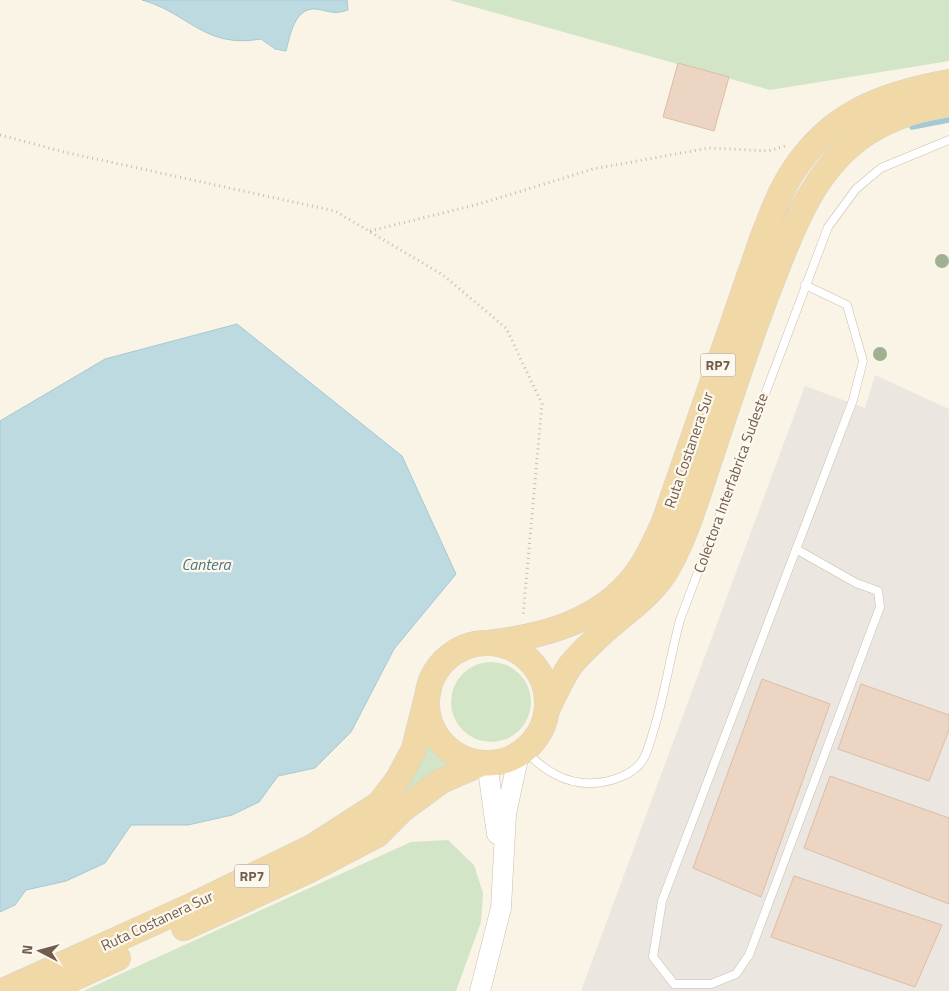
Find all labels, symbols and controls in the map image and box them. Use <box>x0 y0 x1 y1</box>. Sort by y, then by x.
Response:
road number: RP7 <box>700 354 736 376</box>
street label: Ruta Costanera Sur <box>658 388 719 511</box>
street label: Colectora Interfabrica Sudeste <box>687 390 774 576</box>
water label: Cantera <box>181 552 232 576</box>
road number: RP7 <box>234 864 270 888</box>
street label: Ruta Costanera Sur <box>97 884 217 957</box>
north arrow <box>15 926 65 976</box>
text: N <box>16 944 38 956</box>

